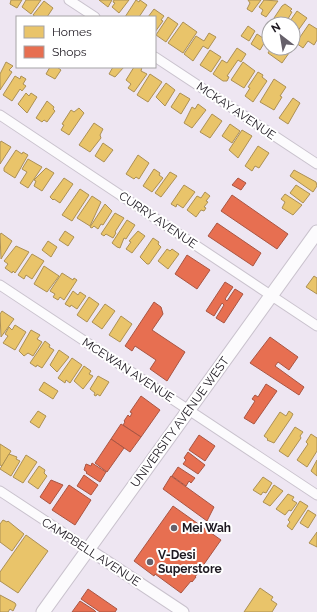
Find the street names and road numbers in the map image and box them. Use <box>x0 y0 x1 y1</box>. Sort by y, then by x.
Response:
street label: MCKAY AVENUE <box>194 79 278 143</box>
street label: CURRY AVENUE <box>116 189 200 251</box>
street label: MCEWAN AVENUE <box>80 335 176 405</box>
street label: UNIVERSITY AVENUE WEST <box>128 354 232 490</box>
street label: CAMPBELL AVENUE <box>39 515 143 589</box>

